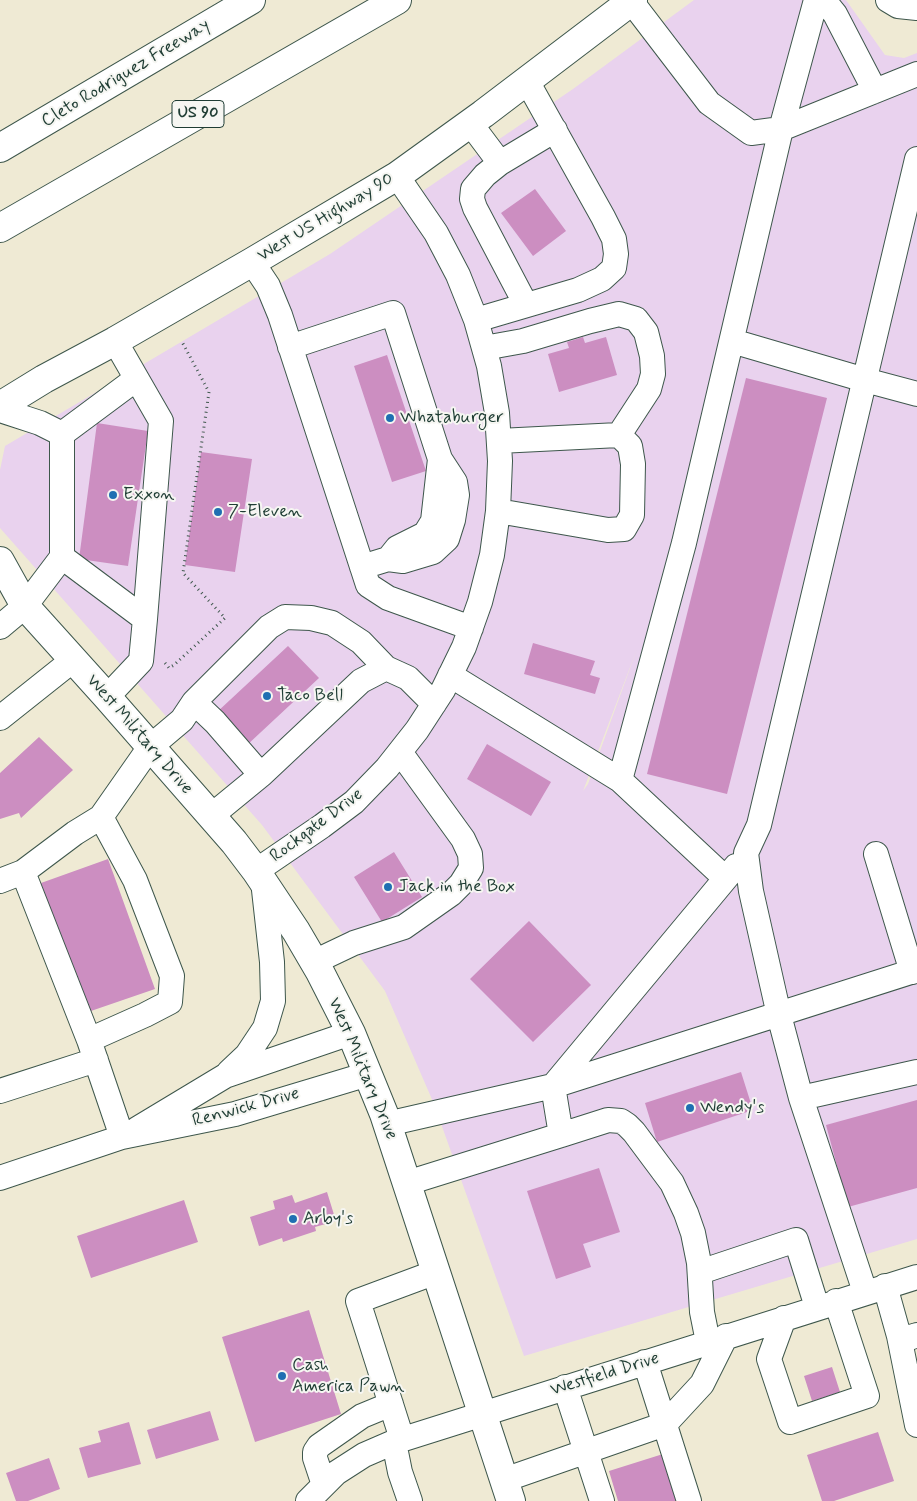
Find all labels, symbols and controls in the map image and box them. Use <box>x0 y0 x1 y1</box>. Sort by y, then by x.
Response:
street label: Cleto Rodriguez Freeway <box>38 15 214 133</box>
road number: US 90 <box>172 100 224 128</box>
street label: West US Highway 90 <box>254 169 398 267</box>
place label: Whataburger <box>400 407 504 429</box>
marker: Whataburger <box>384 412 396 424</box>
place label: Exxon <box>123 484 174 506</box>
marker: Exxon <box>107 489 119 501</box>
place label: 7-Eleven <box>228 501 302 523</box>
marker: 7-Eleven <box>212 506 224 518</box>
street label: West Military Drive <box>81 671 197 799</box>
place label: Taco Bell <box>277 685 343 707</box>
marker: Taco Bell <box>261 690 273 702</box>
street label: Rockgate Drive <box>266 784 368 868</box>
place label: Jack in the Box <box>398 876 515 898</box>
marker: Jack in the Box <box>382 881 394 893</box>
street label: West Military Drive <box>322 995 402 1143</box>
street label: Renwick Drive <box>190 1083 302 1133</box>
place label: Wendy's <box>700 1097 764 1119</box>
marker: Wendy's <box>684 1102 696 1114</box>
place label: Arby's <box>303 1208 353 1230</box>
marker: Arby's <box>287 1213 299 1225</box>
street label: Westfield Drive <box>548 1348 662 1402</box>
place label: Cash America Pawn <box>292 1355 404 1398</box>
marker: Cash America Pawn <box>276 1370 288 1382</box>

